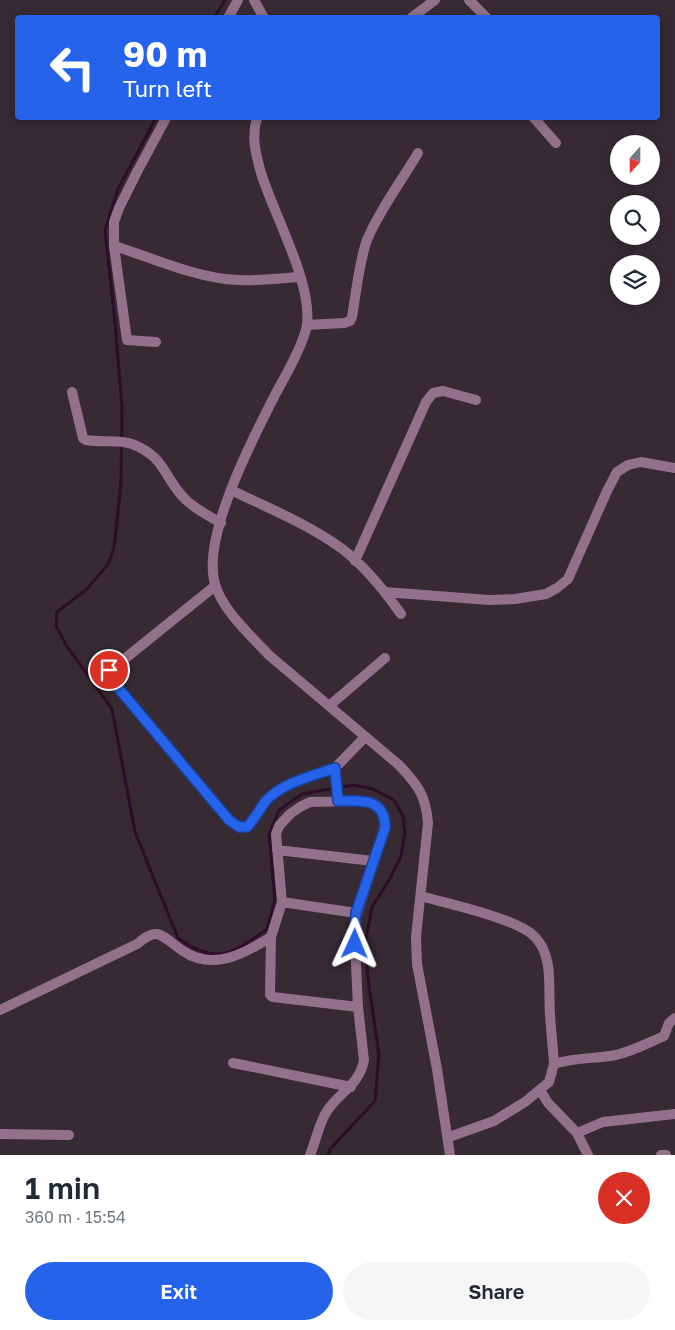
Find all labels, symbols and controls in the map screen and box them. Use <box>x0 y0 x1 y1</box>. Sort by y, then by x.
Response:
text: 90 m <box>123 33 207 75</box>
icon: left <box>40 35 105 100</box>
text: Turn left <box>123 75 212 102</box>
north arrow <box>610 135 660 185</box>
map controls <box>610 135 660 305</box>
button: search <box>610 195 660 245</box>
button: layers <box>610 255 660 305</box>
pin <box>88 649 130 691</box>
icon: arrive <box>95 656 123 684</box>
position arrow <box>328 917 380 969</box>
text: 1 min <box>25 1170 100 1206</box>
button: close <box>598 1172 650 1224</box>
text: 360 m · 15:54 <box>25 1207 126 1227</box>
button: Exit <box>25 1262 333 1320</box>
button: Share <box>343 1262 650 1320</box>

